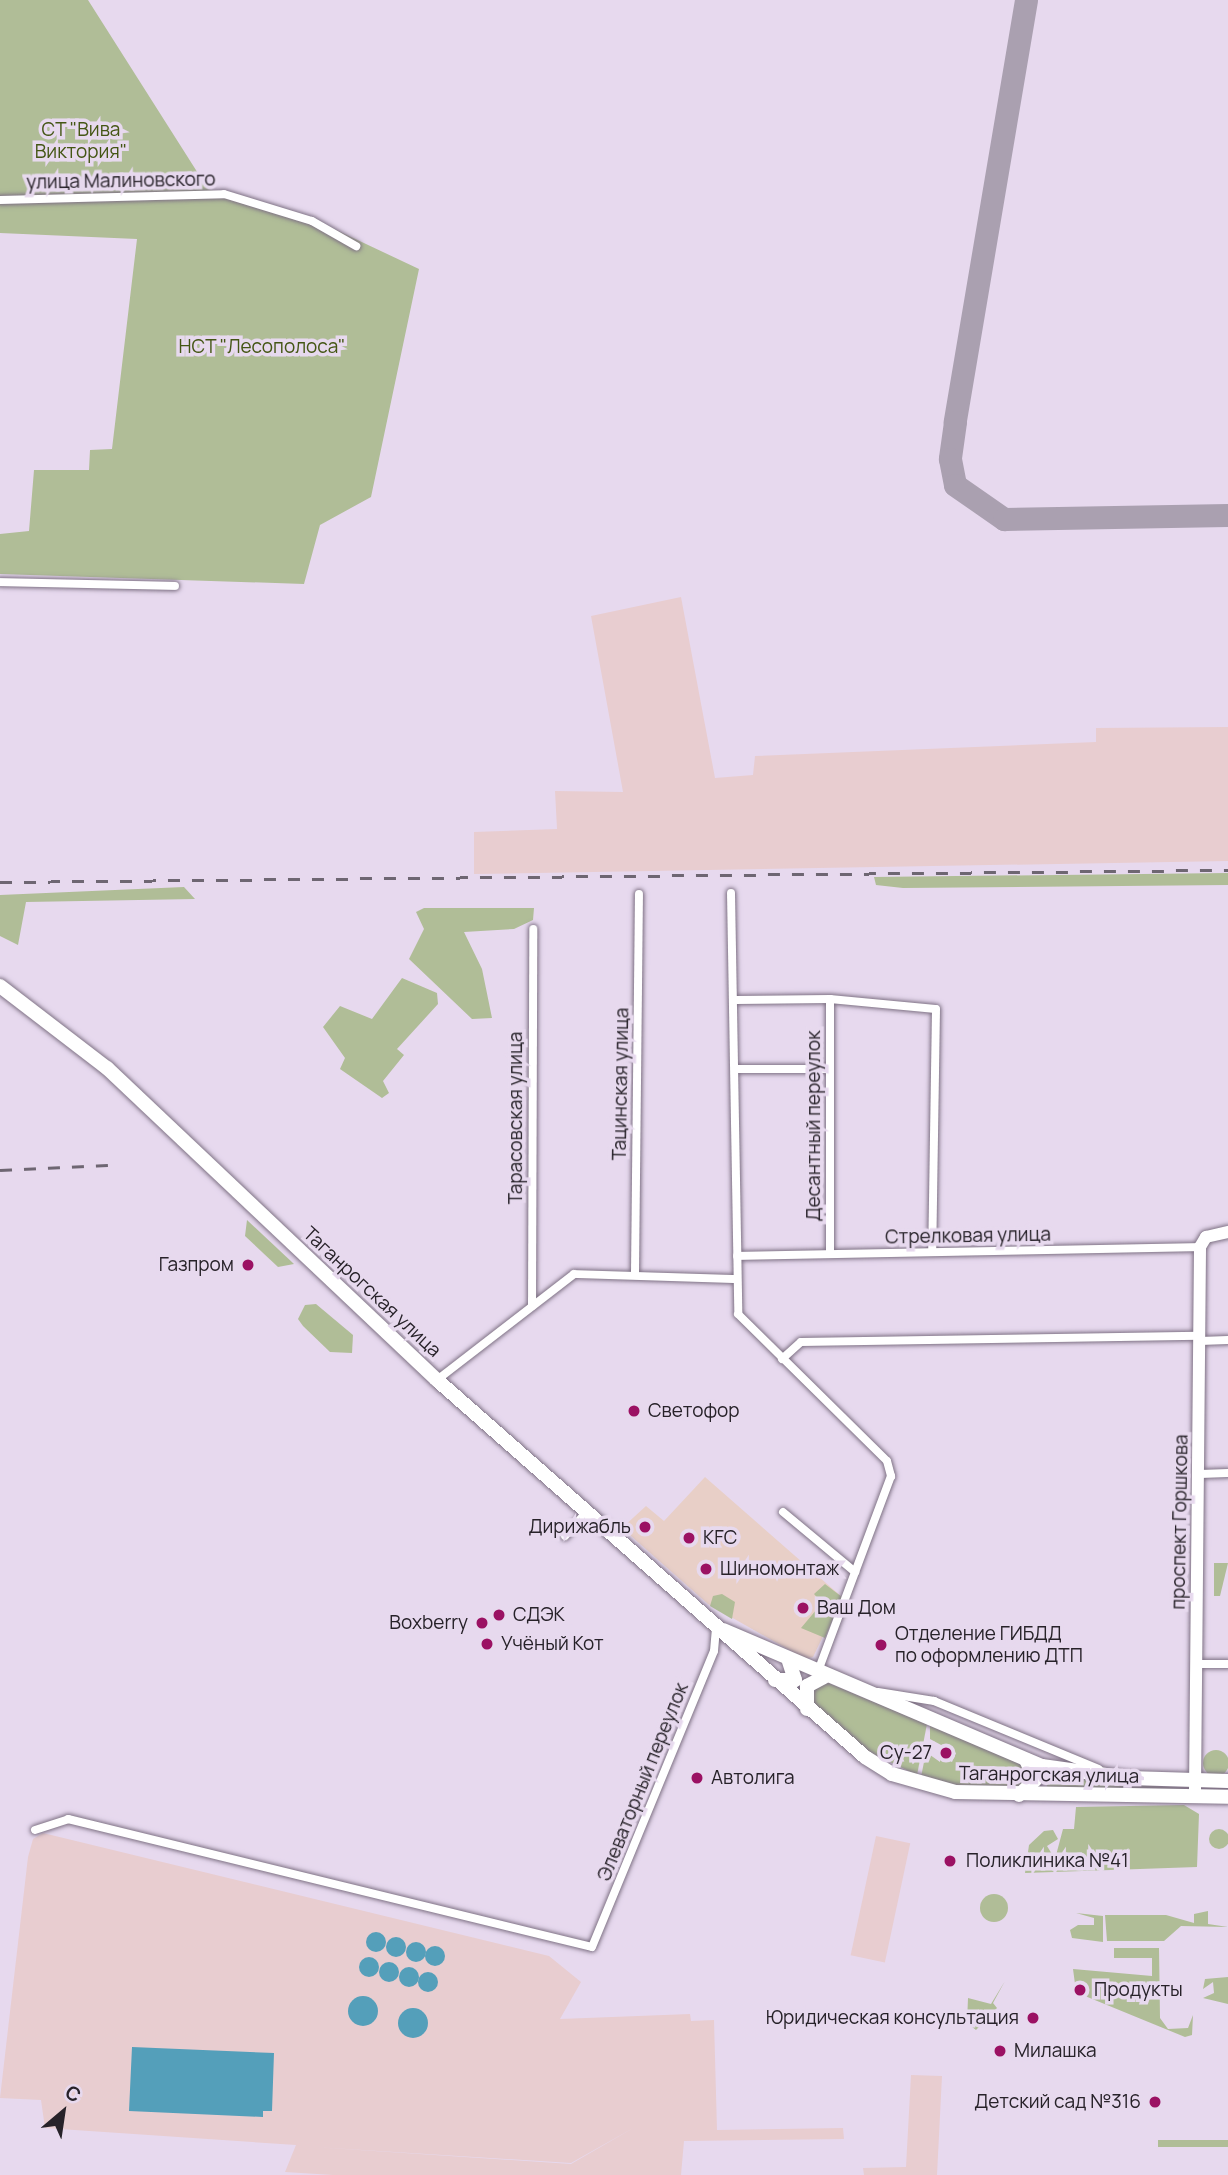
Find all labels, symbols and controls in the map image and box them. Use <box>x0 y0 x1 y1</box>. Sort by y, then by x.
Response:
park label: СТ "Вива Виктория" <box>35 119 127 163</box>
street label: улица Малиновского <box>26 168 216 194</box>
park label: НСТ "Лесополоса" <box>178 336 346 358</box>
street label: Тацинская улица <box>608 1007 634 1161</box>
street label: Десантный переулок <box>803 1031 825 1221</box>
street label: Тарасовская улица <box>505 1032 527 1204</box>
street label: Таганрогская улица <box>298 1222 446 1362</box>
street label: Стрелковая улица <box>885 1223 1051 1249</box>
place label: Газпром <box>159 1254 234 1276</box>
marker: Газпром <box>240 1257 256 1273</box>
place label: Светофор <box>648 1400 740 1422</box>
marker: Светофор <box>626 1403 642 1419</box>
street label: проспект Горшкова <box>1167 1434 1193 1610</box>
place label: Дирижабль <box>529 1516 631 1538</box>
marker: Дирижабль <box>637 1519 653 1535</box>
place label: KFC <box>703 1527 737 1549</box>
marker: KFC <box>681 1530 697 1546</box>
place label: Шиномонтаж <box>720 1558 839 1580</box>
marker: Шиномонтаж <box>698 1561 714 1577</box>
place label: Ваш Дом <box>817 1597 896 1619</box>
marker: Ваш Дом <box>795 1600 811 1616</box>
place label: СДЭК <box>513 1604 565 1626</box>
marker: СДЭК <box>491 1607 507 1623</box>
place label: Boxberry <box>389 1612 468 1634</box>
marker: Boxberry <box>474 1615 490 1631</box>
place label: Отделение ГИБДД по оформлению ДТП <box>895 1623 1083 1667</box>
place label: Учёный Кот <box>501 1633 604 1655</box>
marker: Учёный Кот <box>479 1636 495 1652</box>
marker: Отделение ГИБДД по оформлению ДТП <box>873 1637 889 1653</box>
street label: Элеваторный переулок <box>593 1679 693 1885</box>
place label: Су-27 <box>880 1742 932 1764</box>
marker: Су-27 <box>938 1745 954 1761</box>
street label: Таганрогская улица <box>959 1762 1139 1788</box>
place label: Автолига <box>711 1767 795 1789</box>
marker: Автолига <box>689 1770 705 1786</box>
place label: Поликлиника №41 <box>966 1850 1129 1872</box>
marker: Поликлиника №41 <box>940 1851 960 1871</box>
place label: Продукты <box>1094 1979 1183 2001</box>
marker: Продукты <box>1072 1982 1088 1998</box>
place label: Юридическая консультация <box>766 2007 1019 2029</box>
marker: Юридическая консультация <box>1025 2010 1041 2026</box>
place label: Милашка <box>1014 2040 1097 2062</box>
marker: Милашка <box>992 2043 1008 2059</box>
north arrow <box>28 2077 98 2147</box>
text: С <box>61 2079 86 2108</box>
place label: Детский сад №316 <box>974 2091 1141 2113</box>
marker: Детский сад №316 <box>1147 2094 1163 2110</box>

